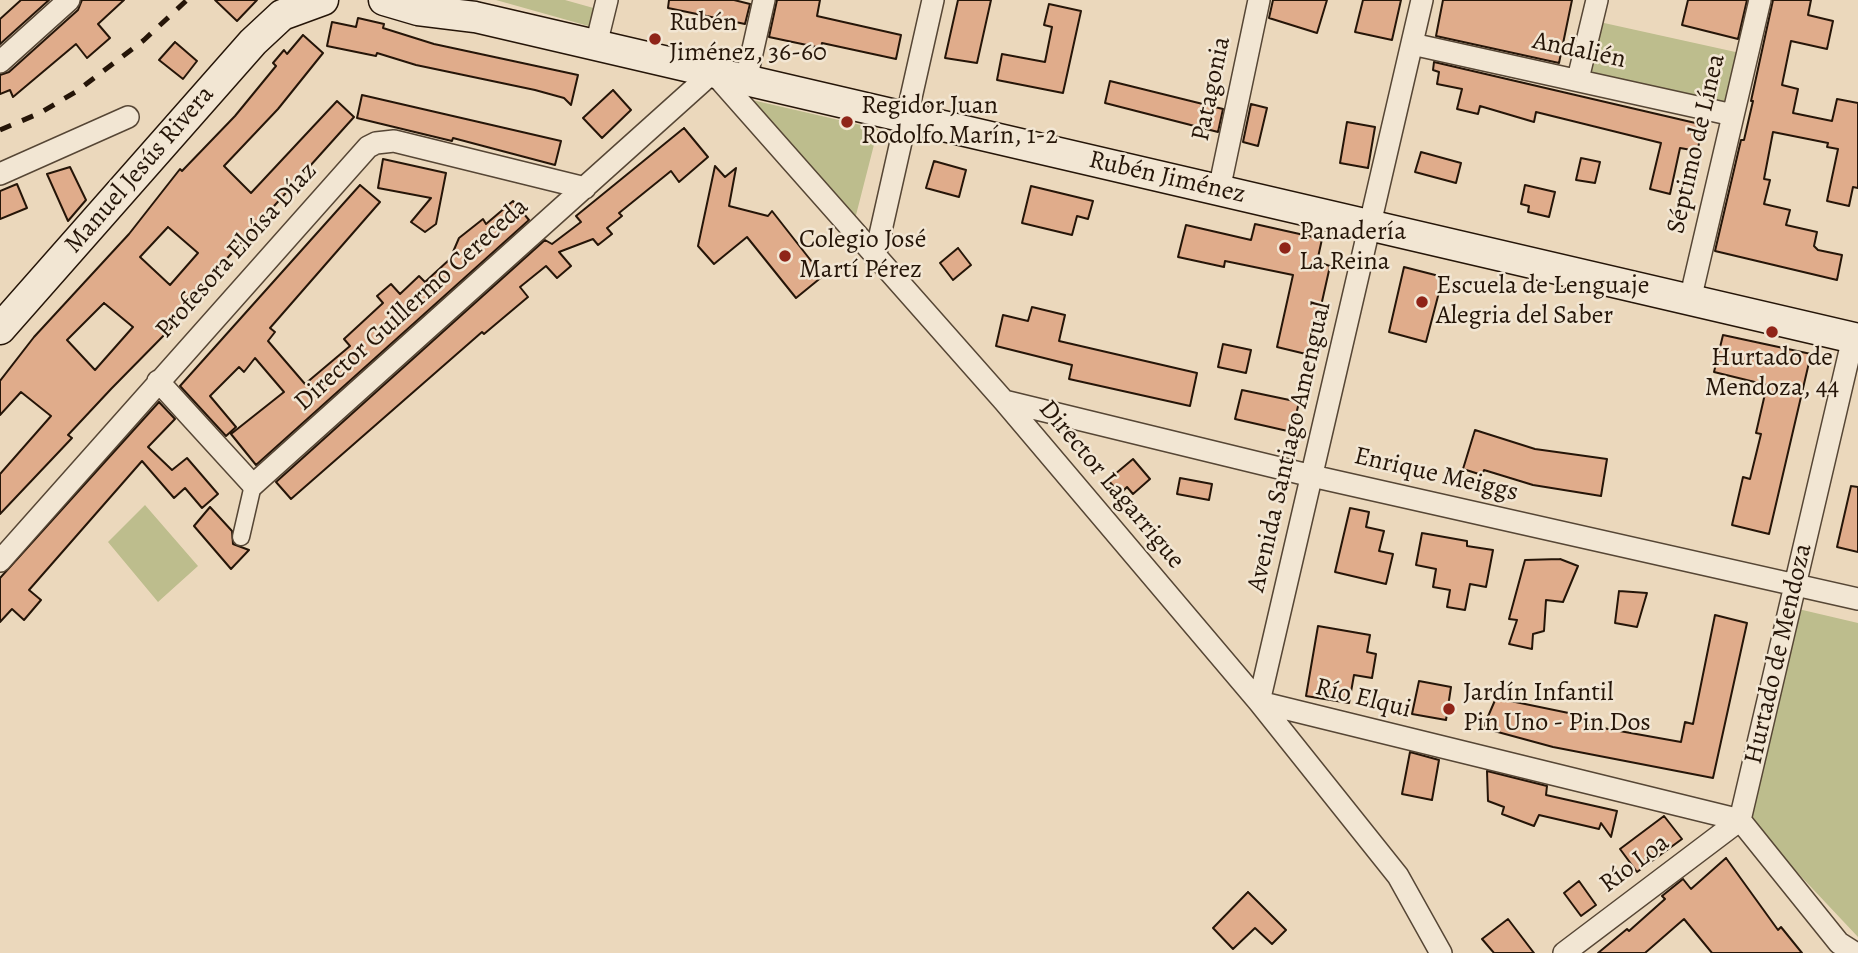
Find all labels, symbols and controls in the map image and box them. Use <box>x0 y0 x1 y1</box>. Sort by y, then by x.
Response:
place label: Rubén Jiménez, 36-60 <box>669 8 827 70</box>
street label: Andalién <box>1530 26 1628 76</box>
marker: Rubén Jiménez, 36-60 <box>647 31 663 47</box>
street label: Patagonia <box>1186 34 1238 144</box>
street label: Séptimo de Línea <box>1661 51 1733 237</box>
street label: Manuel Jesús Rivera <box>59 80 221 260</box>
place label: Regidor Juan Rodolfo Marín, 1-2 <box>861 91 1058 152</box>
marker: Regidor Juan Rodolfo Marín, 1-2 <box>839 114 855 130</box>
street label: Rubén Jiménez <box>1086 145 1248 211</box>
street label: Profesora Eloísa Díaz <box>150 157 324 345</box>
street label: Director Guillermo Cereceda <box>289 192 535 418</box>
place label: Panadería La Reina <box>1299 217 1406 278</box>
place label: Colegio José Martí Pérez <box>799 225 926 286</box>
marker: Panadería La Reina <box>1277 240 1293 256</box>
marker: Colegio José Martí Pérez <box>777 248 793 264</box>
place label: Escuela de Lenguaje Alegria del Saber <box>1436 271 1649 332</box>
marker: Escuela de Lenguaje Alegria del Saber <box>1414 294 1430 310</box>
street label: Avenida Santiago Amengual <box>1241 299 1339 595</box>
marker: Hurtado de Mendoza, 44 <box>1764 324 1780 340</box>
place label: Hurtado de Mendoza, 44 <box>1705 343 1839 404</box>
street label: Director Lagarrigue <box>1031 394 1191 576</box>
street label: Enrique Meiggs <box>1351 441 1521 509</box>
street label: Hurtado de Mendoza <box>1738 541 1820 767</box>
street label: Río Elqui <box>1312 672 1414 726</box>
place label: Jardín Infantil Pin Uno - Pin Dos <box>1463 678 1651 740</box>
marker: Jardín Infantil Pin Uno - Pin Dos <box>1441 701 1457 717</box>
street label: Río Loa <box>1594 828 1676 900</box>

